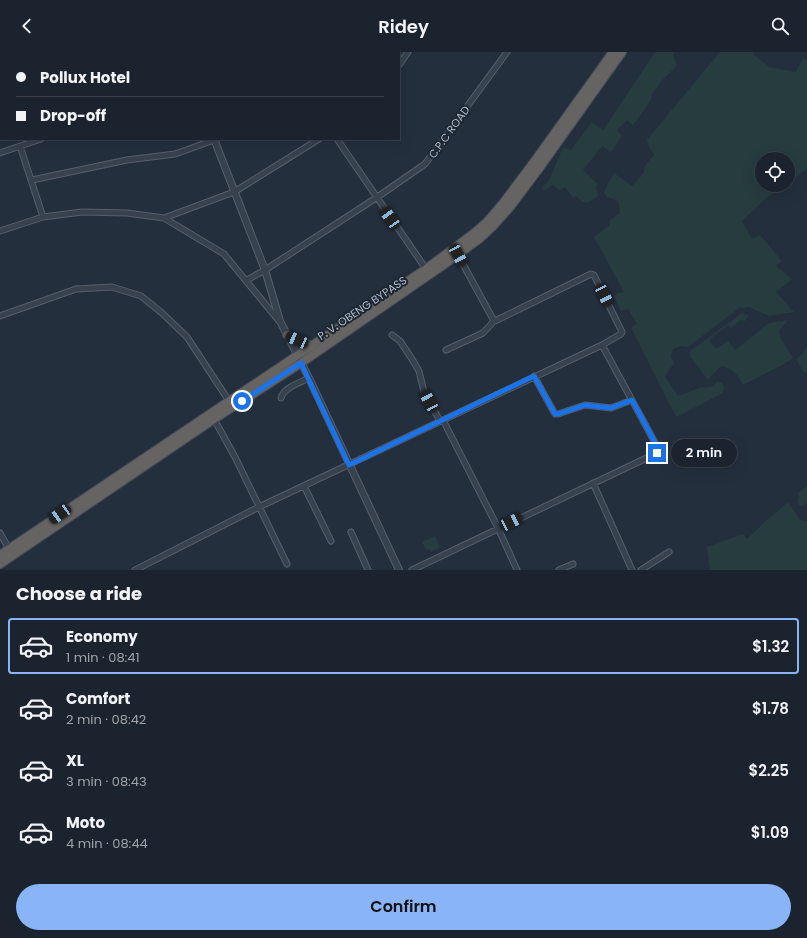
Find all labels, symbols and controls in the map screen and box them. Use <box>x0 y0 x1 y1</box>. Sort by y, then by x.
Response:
text: Ridey <box>378 14 429 39</box>
icon: back <box>16 15 38 37</box>
icon: search <box>769 15 791 37</box>
text: Pollux Hotel <box>40 67 130 88</box>
street label: C.P.C ROAD <box>424 102 474 162</box>
text: Drop-off <box>40 105 106 126</box>
map controls <box>755 152 795 192</box>
button: locate <box>755 152 795 192</box>
car <box>378 205 402 231</box>
car <box>447 242 469 268</box>
street label: P. V. OBENG BYPASS <box>314 272 410 344</box>
car <box>593 282 615 308</box>
car <box>284 330 310 350</box>
car <box>418 388 440 414</box>
route start <box>233 392 251 410</box>
callout: 2 min <box>671 439 737 467</box>
text: 2 min <box>686 443 722 462</box>
route end <box>648 444 666 462</box>
car <box>47 502 73 526</box>
car <box>498 511 524 533</box>
text: Choose a ride <box>16 581 142 606</box>
text: Economy <box>66 626 138 647</box>
icon: car <box>18 628 54 664</box>
text: $1.32 <box>752 636 789 657</box>
text: 1 min · 08:41 <box>66 648 140 667</box>
text: Comfort <box>66 688 130 709</box>
icon: car <box>18 690 54 726</box>
text: $1.78 <box>752 698 789 719</box>
text: 2 min · 08:42 <box>66 710 146 729</box>
text: XL <box>66 750 84 771</box>
icon: car <box>18 752 54 788</box>
text: $2.25 <box>748 760 789 781</box>
text: 3 min · 08:43 <box>66 772 147 791</box>
text: Moto <box>66 812 105 833</box>
icon: car <box>18 814 54 850</box>
text: $1.09 <box>751 822 789 843</box>
text: 4 min · 08:44 <box>66 834 148 853</box>
button: Confirm <box>16 884 791 930</box>

